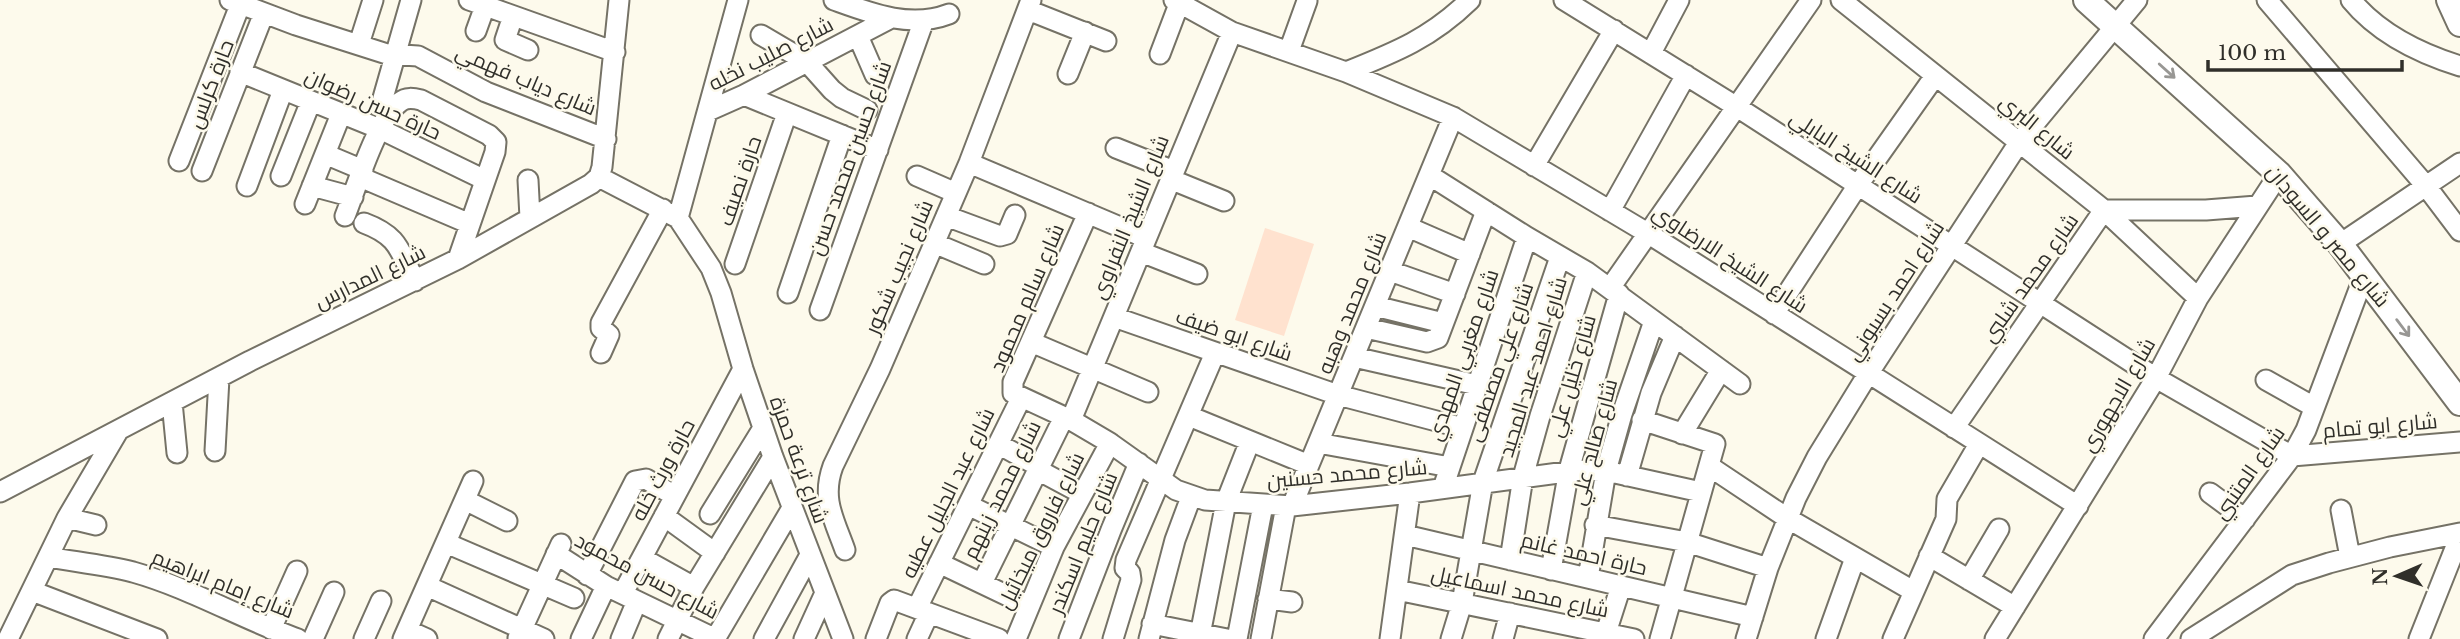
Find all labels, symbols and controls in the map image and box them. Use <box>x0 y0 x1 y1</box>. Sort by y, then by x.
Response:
street label: شارع صليب نخله <box>704 11 838 97</box>
scale bar <box>2208 28 2402 72</box>
street label: حارة كرلس <box>182 36 240 132</box>
street label: شارع دياب فهمي <box>450 39 600 124</box>
text: 100 m <box>2218 40 2286 66</box>
street label: شارع حسين محمد حسن <box>803 57 898 259</box>
street label: حارة حسن رضوان <box>301 62 445 146</box>
one-way arrow <box>2158 63 2175 80</box>
street label: شارع البري <box>1992 89 2080 168</box>
street label: شارع الشيخ البابلي <box>1783 104 1927 212</box>
street label: شارع الشيخ النفراوي <box>1085 131 1178 304</box>
street label: حارة نصيف <box>712 133 768 229</box>
street label: شارع مصر و السودان <box>2260 159 2395 313</box>
street label: شارع نجيب شكور <box>859 196 940 339</box>
street label: شارع الشيخ الارضاوي <box>1646 199 1813 321</box>
street label: شارع محمد شلبي <box>1976 209 2087 349</box>
street label: شارع احمد بسيوني <box>1840 216 1952 367</box>
street label: شارع سالم محمود <box>984 220 1071 376</box>
street label: شارع محمد وهبه <box>1312 228 1393 378</box>
street label: شارع المدارس <box>310 239 430 316</box>
street label: شارع مغربي المهدي <box>1421 266 1507 445</box>
street label: شارع احمد عبد المجيد <box>1493 274 1574 461</box>
street label: شارع علي مصطفى <box>1461 279 1542 446</box>
street label: شارع ابو ضيف <box>1172 303 1296 368</box>
street label: شارع خليل علي <box>1542 312 1605 441</box>
one-way arrow <box>2396 318 2411 337</box>
street label: شارع الاجهوري <box>2075 333 2164 458</box>
street label: شارع صالح علي <box>1565 376 1626 509</box>
street label: شارع ترعة حمزة <box>763 393 834 528</box>
street label: شارع عبد الجليل عطيه <box>895 404 1001 583</box>
street label: شارع ابو تمام <box>2321 408 2439 445</box>
street label: حارة ورث خله <box>625 415 701 525</box>
street label: شارع محمد زينهم <box>957 416 1048 564</box>
street label: شارع المتنبي <box>2207 421 2293 526</box>
street label: شارع فاروق ميخائيل <box>992 448 1091 614</box>
street label: شارع محمد حسنين <box>1266 454 1428 495</box>
street label: شارع حليم اسكندر <box>1042 468 1124 619</box>
street label: شارع حسن محمود <box>570 527 723 626</box>
street label: حارة احمد غانم <box>1518 527 1650 582</box>
north arrow <box>2362 541 2432 611</box>
street label: شارع إمام ابراهيم <box>148 544 298 625</box>
street label: شارع محمد اسماعيل <box>1429 560 1611 625</box>
text: N <box>2369 567 2392 586</box>

